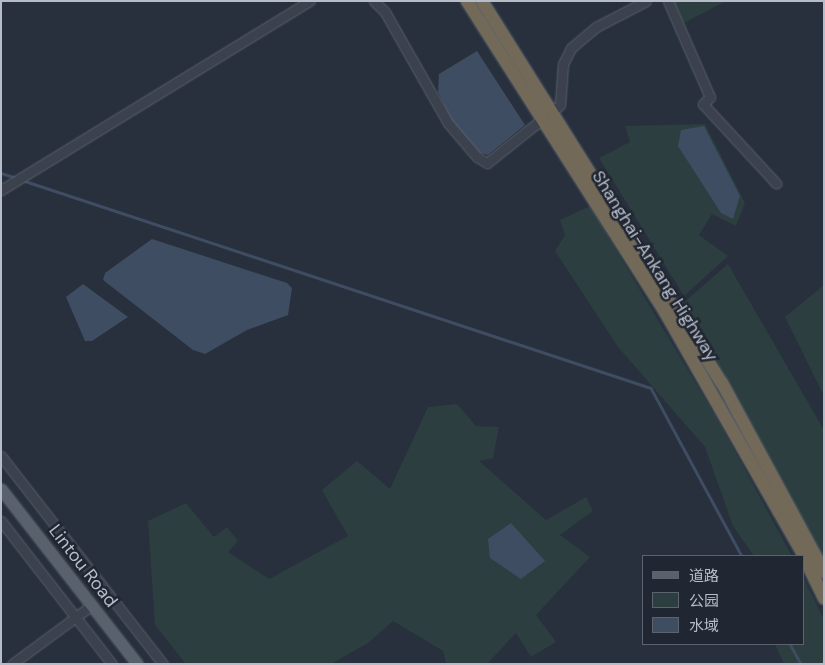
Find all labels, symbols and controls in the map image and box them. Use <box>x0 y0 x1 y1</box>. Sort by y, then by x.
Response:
street label: Shanghai-Ankang Highway <box>587 167 723 365</box>
street label: Lintou Road <box>44 520 122 612</box>
legend <box>642 555 805 645</box>
text: 道路 <box>689 566 719 586</box>
text: 公园 <box>689 591 719 611</box>
text: 水域 <box>689 616 719 636</box>

